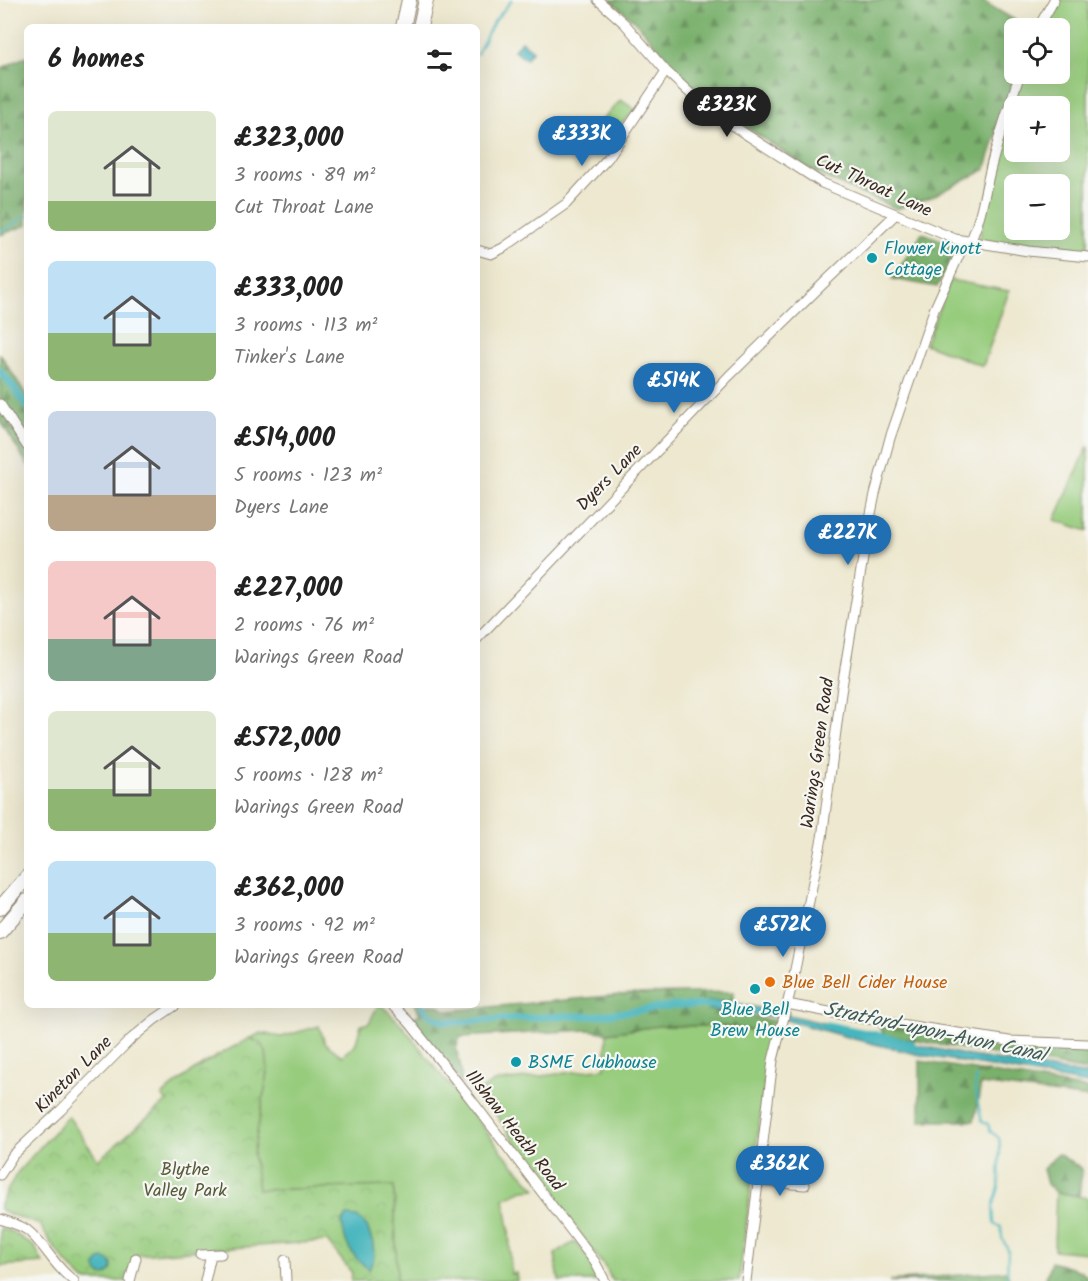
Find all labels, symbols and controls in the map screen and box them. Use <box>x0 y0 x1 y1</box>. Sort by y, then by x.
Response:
map controls <box>1004 18 1070 240</box>
button: locate <box>1004 18 1070 84</box>
text: 6 homes <box>48 39 145 81</box>
icon: filters <box>423 44 456 77</box>
pin: £323K <box>685 87 769 138</box>
text: £323K <box>697 90 757 122</box>
button: + <box>1004 96 1070 162</box>
pin: £333K <box>540 116 624 167</box>
text: £323,000 <box>234 118 343 160</box>
text: £333K <box>552 119 612 151</box>
icon: home <box>96 135 168 207</box>
street label: Cut Throat Lane <box>810 147 936 226</box>
text: 3 rooms · 89 m² <box>234 160 375 192</box>
button: − <box>1004 174 1070 240</box>
text: Cut Throat Lane <box>234 192 374 224</box>
place label: Flower Knott Cottage <box>884 235 983 285</box>
marker: Flower Knott Cottage <box>865 251 879 265</box>
text: £333,000 <box>234 268 343 310</box>
icon: home <box>96 285 168 357</box>
text: 3 rooms · 113 m² <box>234 310 377 342</box>
text: Tinker's Lane <box>234 342 345 374</box>
pin: £514K <box>632 363 716 414</box>
text: £514K <box>647 366 701 398</box>
text: £514,000 <box>234 418 335 460</box>
icon: home <box>96 435 168 507</box>
street label: Dyers Lane <box>570 437 650 519</box>
text: 5 rooms · 123 m² <box>234 460 382 492</box>
text: Dyers Lane <box>234 492 328 524</box>
pin: £227K <box>806 515 890 566</box>
text: £227K <box>818 518 878 550</box>
text: £227,000 <box>234 568 342 610</box>
icon: home <box>96 585 168 657</box>
text: 2 rooms · 76 m² <box>234 610 374 642</box>
text: Warings Green Road <box>234 642 403 674</box>
street label: Warings Green Road <box>794 675 844 830</box>
text: £572,000 <box>234 718 340 760</box>
icon: home <box>96 735 168 807</box>
text: 5 rooms · 128 m² <box>234 760 383 792</box>
text: Warings Green Road <box>234 792 403 824</box>
text: £362,000 <box>234 868 343 910</box>
icon: home <box>96 885 168 957</box>
pin: £572K <box>741 907 825 958</box>
text: 3 rooms · 92 m² <box>234 910 375 942</box>
text: £572K <box>754 910 812 942</box>
text: Warings Green Road <box>234 942 403 974</box>
place label: Blue Bell Cider House <box>782 969 947 998</box>
marker: Blue Bell Cider House <box>763 975 777 989</box>
marker: Blue Bell Brew House <box>748 982 762 996</box>
water label: Stratford-upon-Avon Canal <box>820 994 1053 1073</box>
place label: Blue Bell Brew House <box>710 996 800 1046</box>
street label: Kineton Lane <box>28 1029 120 1121</box>
place label: BSME Clubhouse <box>528 1049 657 1078</box>
marker: BSME Clubhouse <box>509 1055 523 1069</box>
street label: Illshaw Heath Road <box>457 1064 571 1199</box>
pin: £362K <box>738 1146 822 1197</box>
text: £362K <box>750 1149 810 1181</box>
park label: Blythe Valley Park <box>143 1156 227 1206</box>

